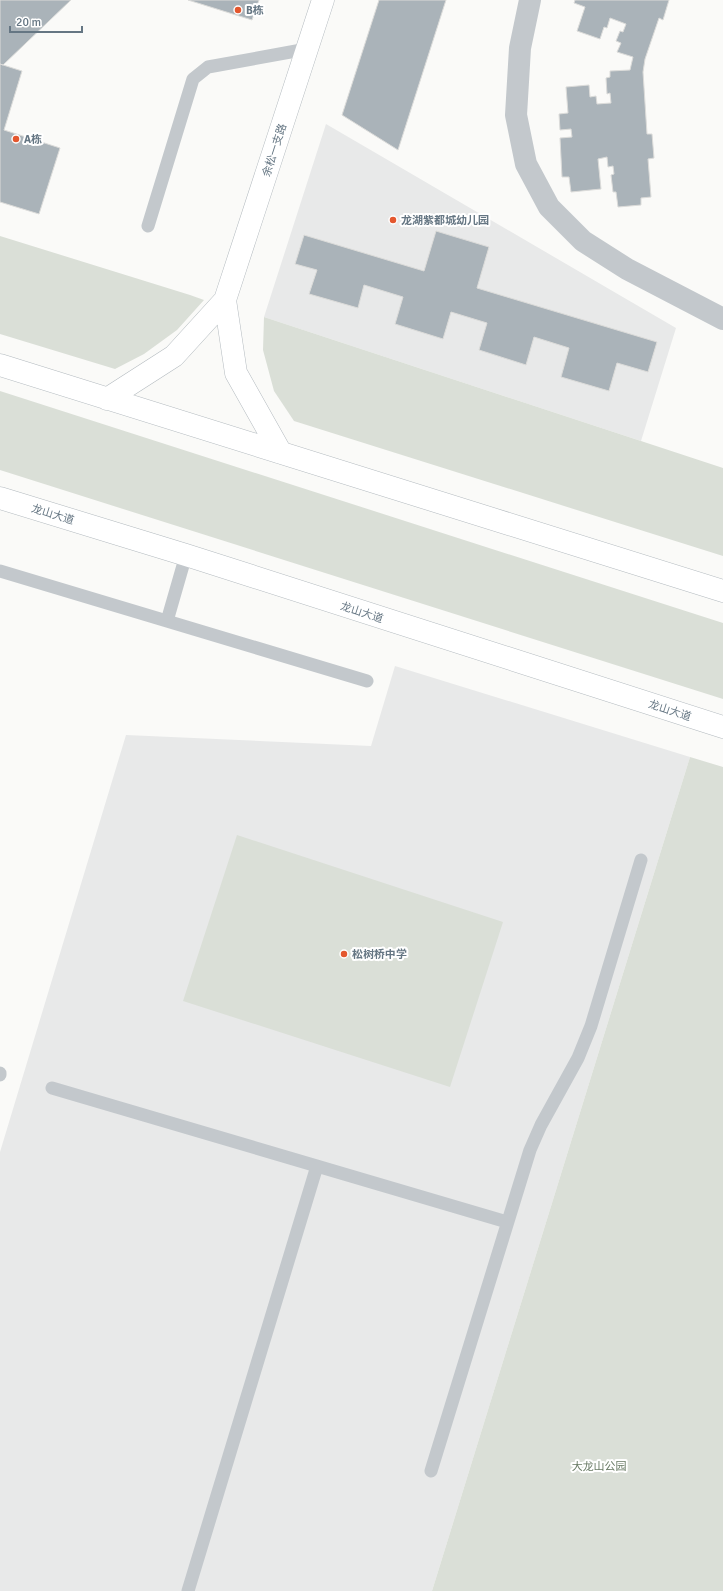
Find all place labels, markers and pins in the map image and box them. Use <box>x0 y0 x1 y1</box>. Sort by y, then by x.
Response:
place label: B栋 <box>246 4 264 17</box>
marker: B栋 <box>233 5 243 15</box>
place label: A栋 <box>24 133 42 146</box>
marker: A栋 <box>11 134 21 144</box>
place label: 龙湖紫都城幼儿园 <box>401 214 489 227</box>
marker: 龙湖紫都城幼儿园 <box>388 215 398 225</box>
place label: 松树桥中学 <box>352 948 407 961</box>
marker: 松树桥中学 <box>339 949 349 959</box>

